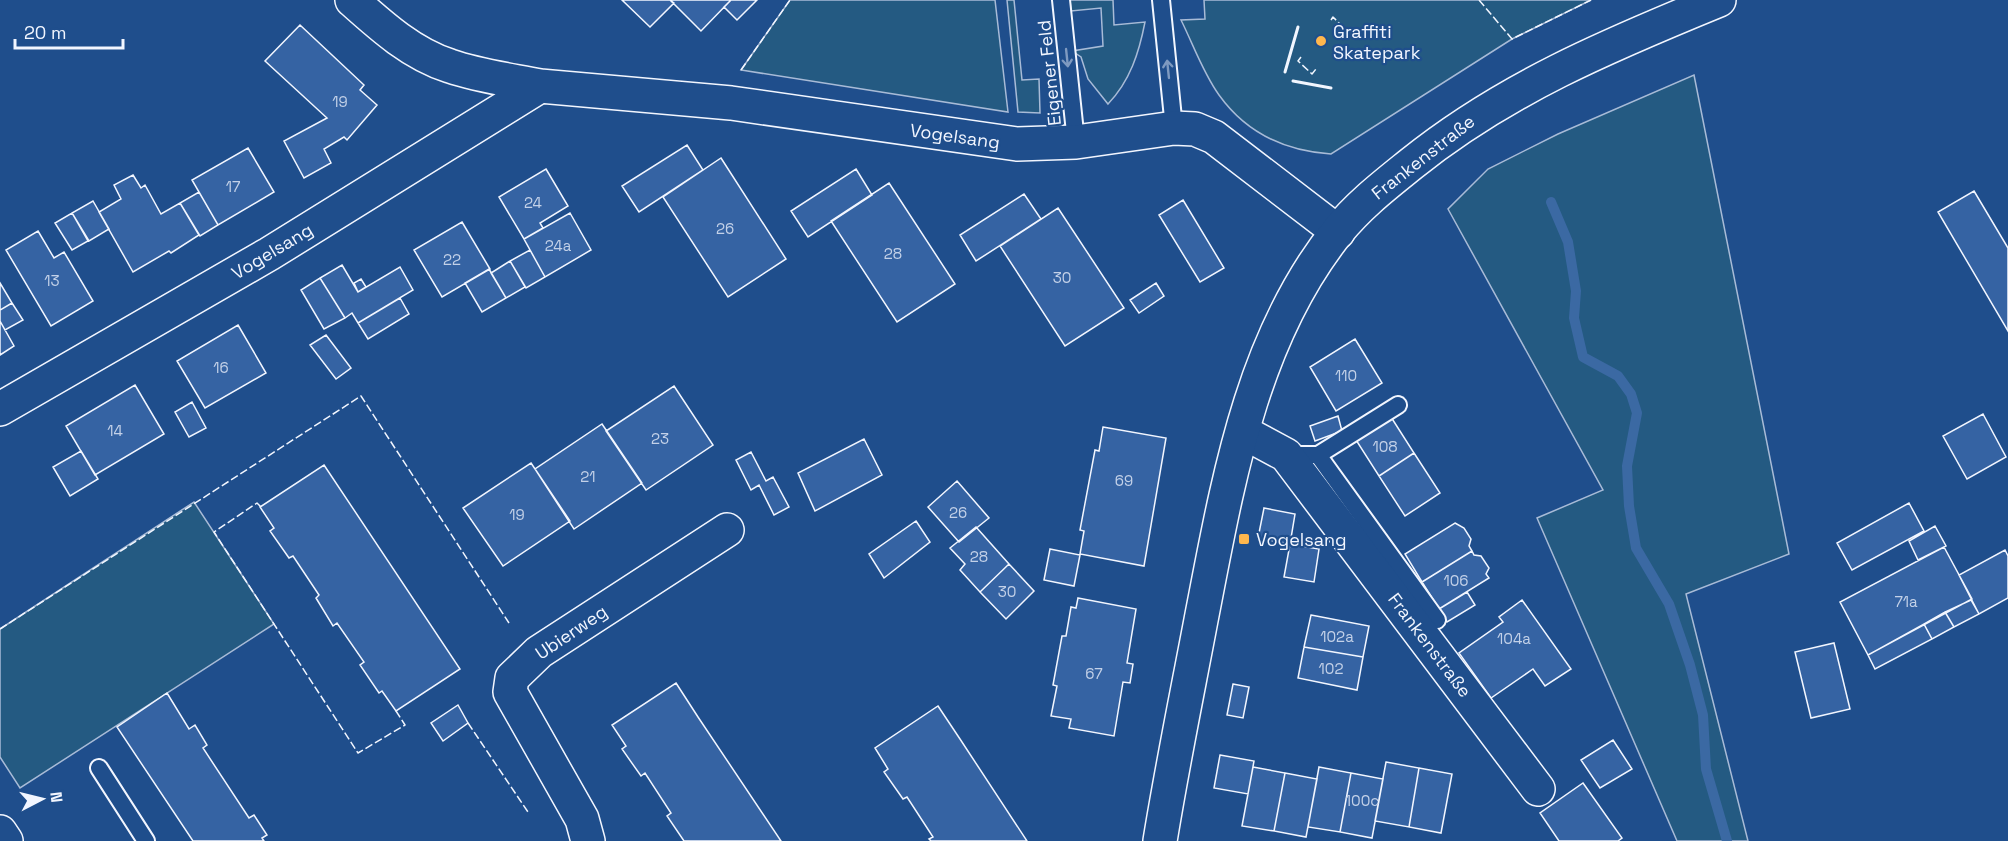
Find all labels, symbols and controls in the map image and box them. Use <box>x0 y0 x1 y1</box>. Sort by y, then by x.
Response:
scale bar <box>15 12 123 50</box>
street label: Eigener Feld <box>1032 19 1066 127</box>
place label: Graffiti Skatepark <box>1333 20 1421 64</box>
text: 20 m <box>24 21 67 44</box>
marker: Graffiti Skatepark <box>1314 34 1328 48</box>
one-way arrow <box>1062 48 1073 68</box>
one-way arrow <box>1162 60 1173 80</box>
house number: 19 <box>332 92 348 111</box>
street label: Frankenstraße <box>1367 110 1479 204</box>
street label: Vogelsang <box>909 118 1001 154</box>
house number: 17 <box>226 177 240 196</box>
house number: 24 <box>524 193 542 212</box>
street label: Vogelsang <box>227 218 317 284</box>
house number: 26 <box>716 219 734 238</box>
house number: 24a <box>545 236 572 255</box>
house number: 28 <box>884 244 902 263</box>
house number: 22 <box>443 250 461 269</box>
house number: 30 <box>1053 268 1071 287</box>
house number: 13 <box>44 271 60 290</box>
house number: 16 <box>213 358 229 377</box>
house number: 110 <box>1335 366 1357 385</box>
house number: 14 <box>107 421 123 440</box>
house number: 23 <box>651 429 669 448</box>
house number: 108 <box>1372 437 1398 456</box>
house number: 21 <box>580 467 596 486</box>
house number: 69 <box>1115 471 1133 490</box>
house number: 26 <box>949 503 967 522</box>
house number: 19 <box>509 505 525 524</box>
place label: Vogelsang <box>1256 528 1347 551</box>
marker: Vogelsang <box>1237 532 1251 546</box>
house number: 28 <box>970 547 988 566</box>
house number: 106 <box>1443 571 1469 590</box>
house number: 30 <box>998 582 1016 601</box>
street label: Frankenstraße <box>1383 588 1477 702</box>
house number: 71a <box>1894 592 1918 611</box>
street label: Ubierweg <box>531 600 611 664</box>
house number: 102a <box>1320 627 1354 646</box>
house number: 104a <box>1497 629 1531 648</box>
house number: 102 <box>1319 659 1343 678</box>
house number: 67 <box>1085 664 1103 683</box>
north arrow <box>12 769 72 829</box>
text: N <box>45 791 67 804</box>
house number: 100c <box>1345 791 1379 810</box>

